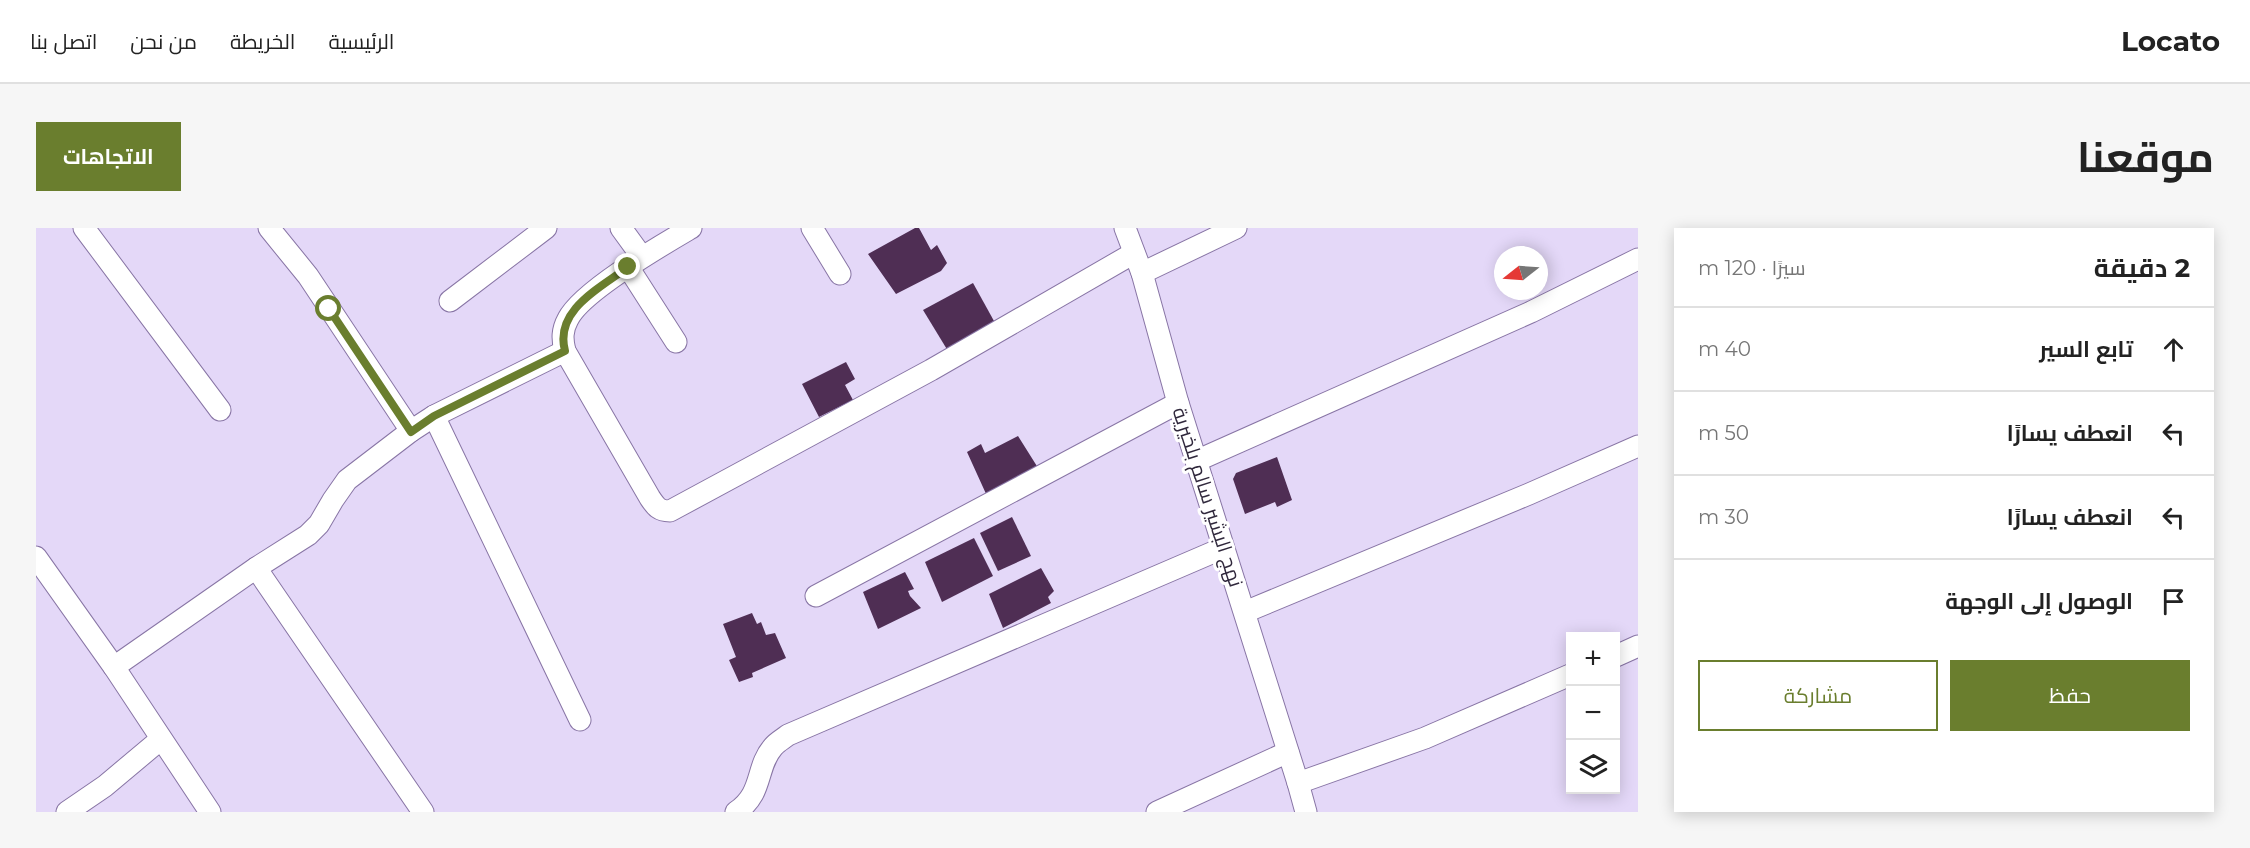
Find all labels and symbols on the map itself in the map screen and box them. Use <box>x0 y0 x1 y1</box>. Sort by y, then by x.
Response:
north arrow <box>1494 246 1548 300</box>
route end <box>614 253 640 279</box>
route start <box>315 295 341 321</box>
street label: نهج البشير سالم بلخيرية <box>1166 404 1248 591</box>

